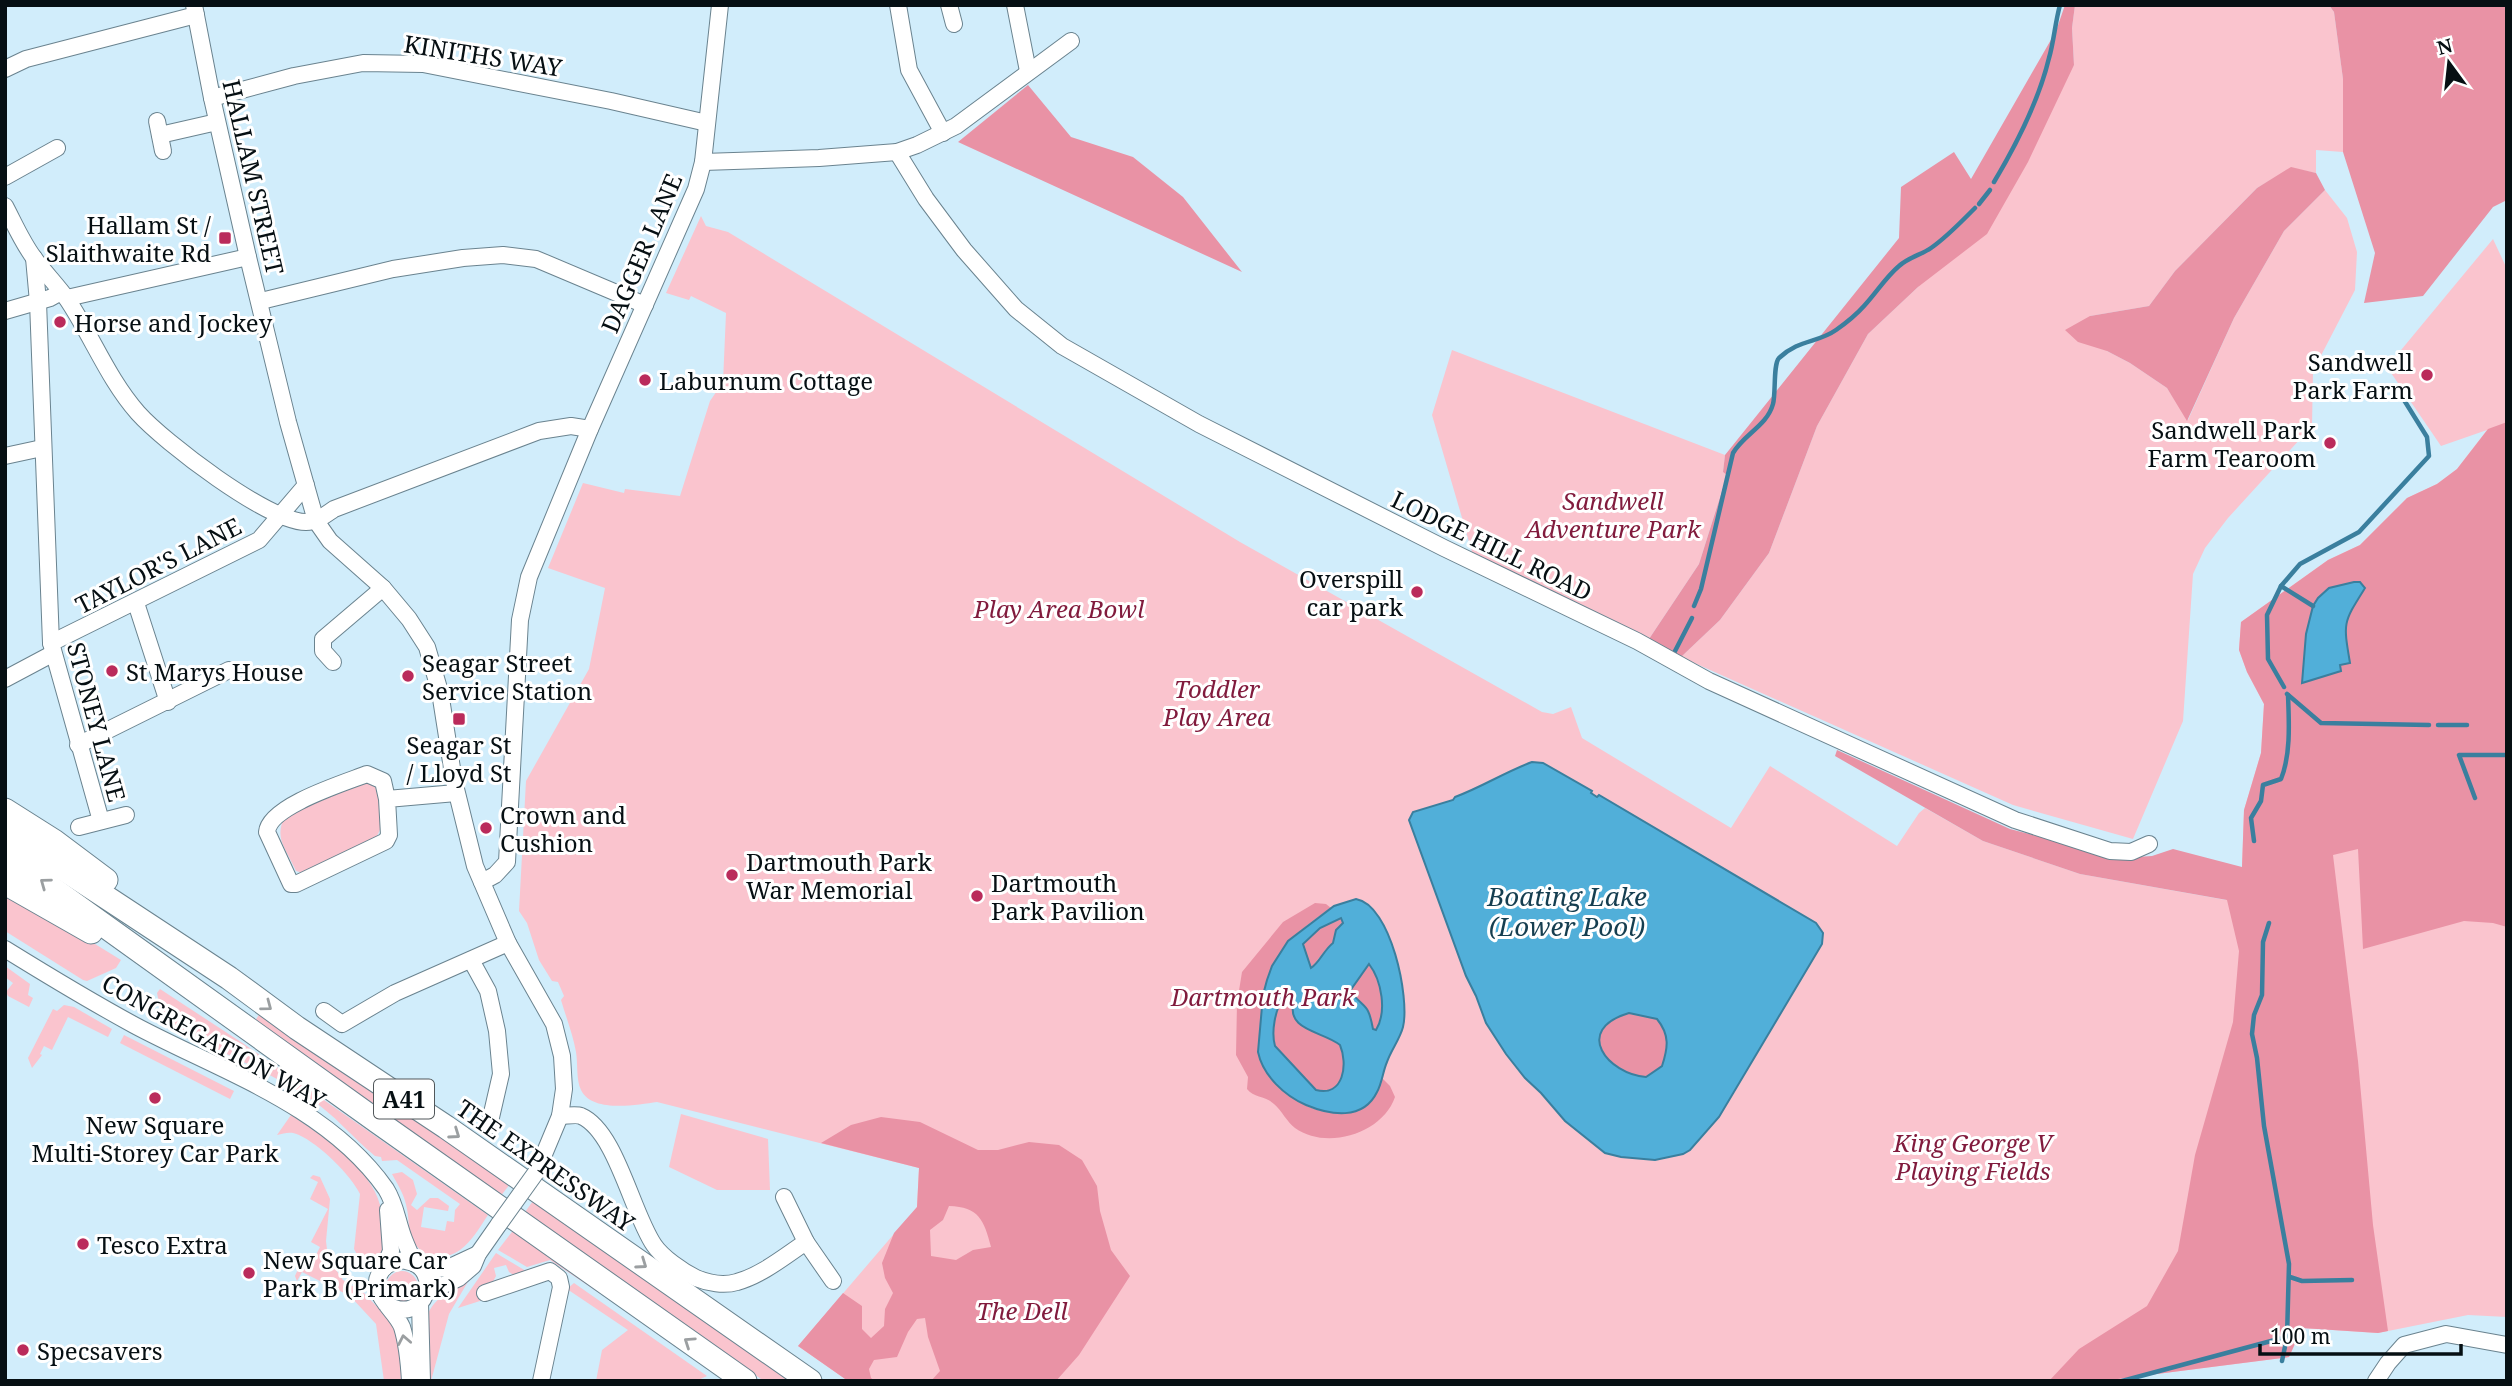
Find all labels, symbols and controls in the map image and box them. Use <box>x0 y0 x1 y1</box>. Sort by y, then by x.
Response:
street label: KINITHS WAY <box>402 26 565 84</box>
north arrow <box>2414 28 2484 98</box>
text: N <box>2434 32 2455 61</box>
street label: HALLAM STREET <box>216 76 293 278</box>
street label: DAGGER LANE <box>593 168 689 338</box>
place label: Hallam St / Slaithwaite Rd <box>46 208 211 269</box>
marker: Hallam St / Slaithwaite Rd <box>217 230 233 246</box>
place label: Horse and Jockey <box>74 306 273 339</box>
marker: Horse and Jockey <box>52 314 68 330</box>
place label: Sandwell Park Farm <box>2293 345 2414 406</box>
place label: Laburnum Cottage <box>659 364 873 397</box>
marker: Sandwell Park Farm <box>2419 367 2435 383</box>
marker: Laburnum Cottage <box>637 372 653 388</box>
place label: Sandwell Park Farm Tearoom <box>2148 413 2317 474</box>
marker: Sandwell Park Farm Tearoom <box>2322 435 2338 451</box>
street label: LODGE HILL ROAD <box>1386 482 1598 608</box>
park label: Sandwell Adventure Park <box>1523 484 1702 545</box>
street label: TAYLOR'S LANE <box>70 509 246 621</box>
place label: Overspill car park <box>1299 562 1404 623</box>
marker: Overspill car park <box>1409 584 1425 600</box>
park label: Play Area Bowl <box>973 592 1145 625</box>
street label: STONEY LANE <box>60 639 134 805</box>
place label: Seagar Street Service Station <box>422 646 592 707</box>
place label: St Marys House <box>126 655 303 688</box>
marker: St Marys House <box>104 663 120 679</box>
marker: Seagar Street Service Station <box>400 668 416 684</box>
park label: Toddler Play Area <box>1162 672 1271 733</box>
marker: Seagar St / Lloyd St <box>451 711 467 727</box>
place label: Seagar St / Lloyd St <box>407 728 511 789</box>
place label: Crown and Cushion <box>500 798 626 859</box>
marker: Crown and Cushion <box>478 820 494 836</box>
place label: Dartmouth Park War Memorial <box>746 845 933 906</box>
place label: Dartmouth Park Pavilion <box>991 866 1145 927</box>
marker: Dartmouth Park War Memorial <box>724 867 740 883</box>
water label: Boating Lake (Lower Pool) <box>1486 878 1647 944</box>
one-way arrow <box>40 879 53 891</box>
marker: Dartmouth Park Pavilion <box>969 888 985 904</box>
street label: CONGREGATION WAY <box>96 966 333 1117</box>
park label: Dartmouth Park <box>1170 980 1356 1013</box>
one-way arrow <box>259 998 272 1010</box>
road number: A41 <box>374 1080 434 1118</box>
marker: New Square Multi-Storey Car Park <box>147 1090 163 1106</box>
street label: THE EXPRESSWAY <box>450 1091 642 1239</box>
place label: New Square Multi-Storey Car Park <box>31 1108 280 1169</box>
one-way arrow <box>447 1126 460 1138</box>
park label: King George V Playing Fields <box>1892 1126 2055 1187</box>
place label: Tesco Extra <box>97 1228 228 1261</box>
marker: Tesco Extra <box>75 1236 91 1252</box>
place label: New Square Car Park B (Primark) <box>263 1243 456 1304</box>
one-way arrow <box>634 1256 647 1268</box>
marker: New Square Car Park B (Primark) <box>241 1265 257 1281</box>
park label: The Dell <box>977 1294 1068 1327</box>
scale bar <box>2260 1312 2461 1356</box>
text: 100 m <box>2270 1322 2331 1350</box>
place label: Specsavers <box>37 1334 163 1367</box>
one-way arrow <box>397 1334 412 1346</box>
one-way arrow <box>684 1338 697 1350</box>
marker: Specsavers <box>15 1342 31 1358</box>

